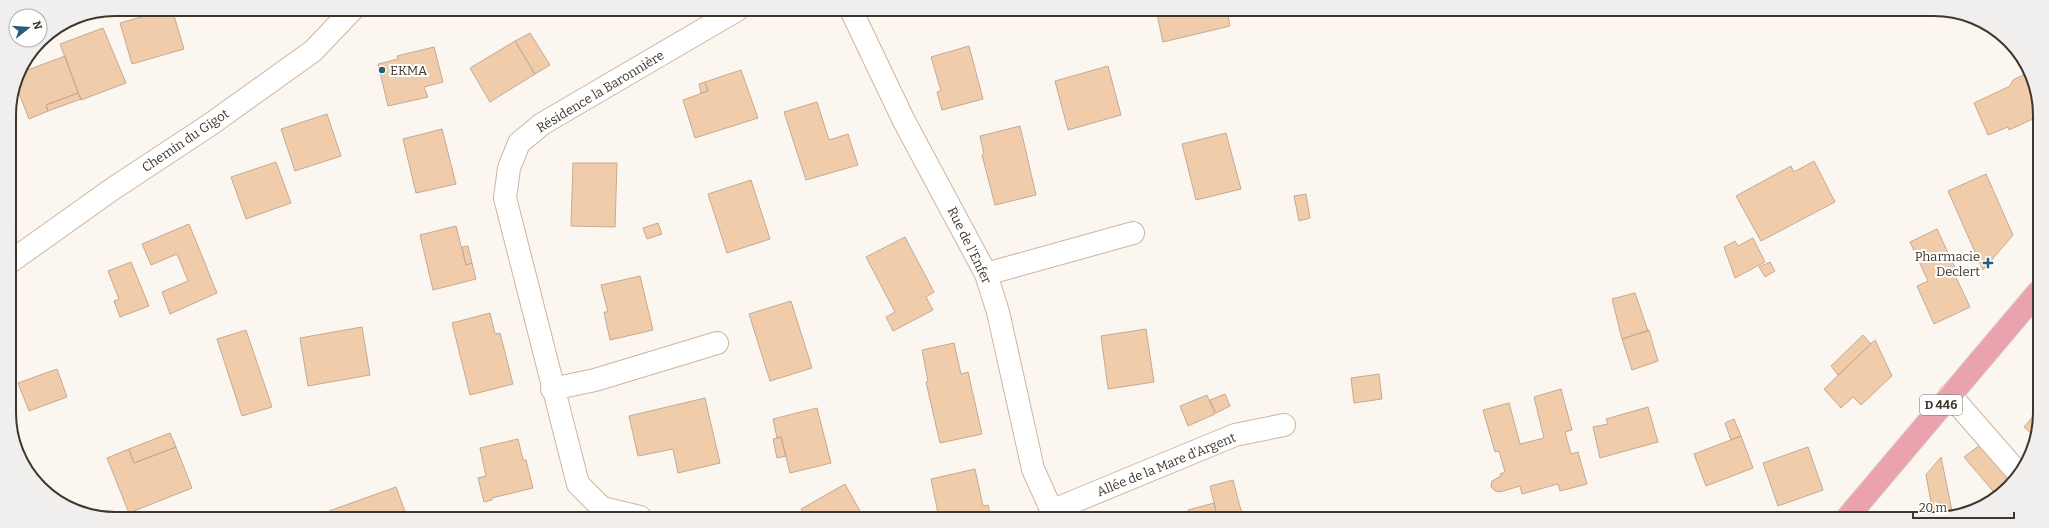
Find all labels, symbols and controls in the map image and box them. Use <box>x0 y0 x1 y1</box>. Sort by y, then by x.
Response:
north arrow <box>8 8 48 48</box>
text: N <box>30 19 45 32</box>
street label: Résidence la Baronnière <box>534 47 667 135</box>
place label: EKMA <box>390 63 428 78</box>
marker: EKMA <box>377 65 387 75</box>
street label: Chemin du Gigot <box>139 106 232 175</box>
street label: Rue de l'Enfer <box>945 204 995 286</box>
place label: Pharmacie Declert <box>1915 249 1980 279</box>
marker: Pharmacie Declert <box>1983 258 1993 268</box>
road number: D 446 <box>1920 395 1962 415</box>
street label: Allée de la Mare d'Argent <box>1095 430 1238 499</box>
scale bar <box>1913 494 2014 520</box>
text: 20 m <box>1919 501 1948 515</box>

